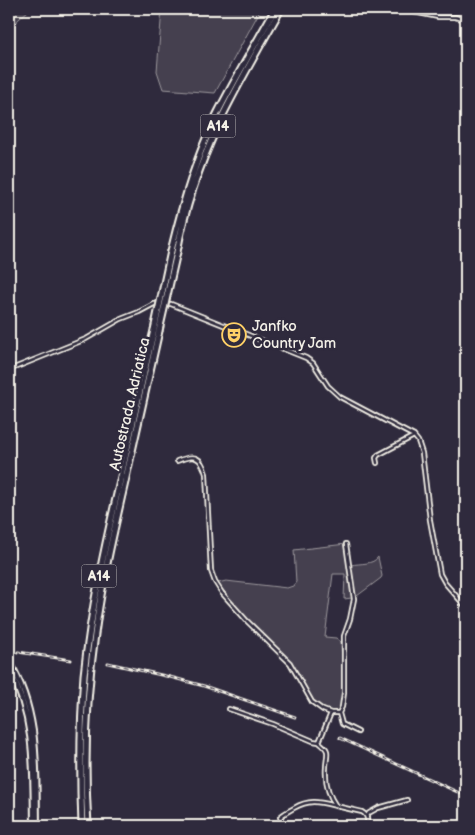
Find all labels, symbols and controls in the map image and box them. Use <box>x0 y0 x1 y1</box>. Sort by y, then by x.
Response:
road number: A14 <box>200 114 236 138</box>
place label: Janfko Country Jam <box>252 317 336 353</box>
theatre icon: Janfko Country Jam <box>221 322 247 348</box>
street label: Autostrada Adriatica <box>105 335 155 473</box>
road number: A14 <box>82 564 116 588</box>

